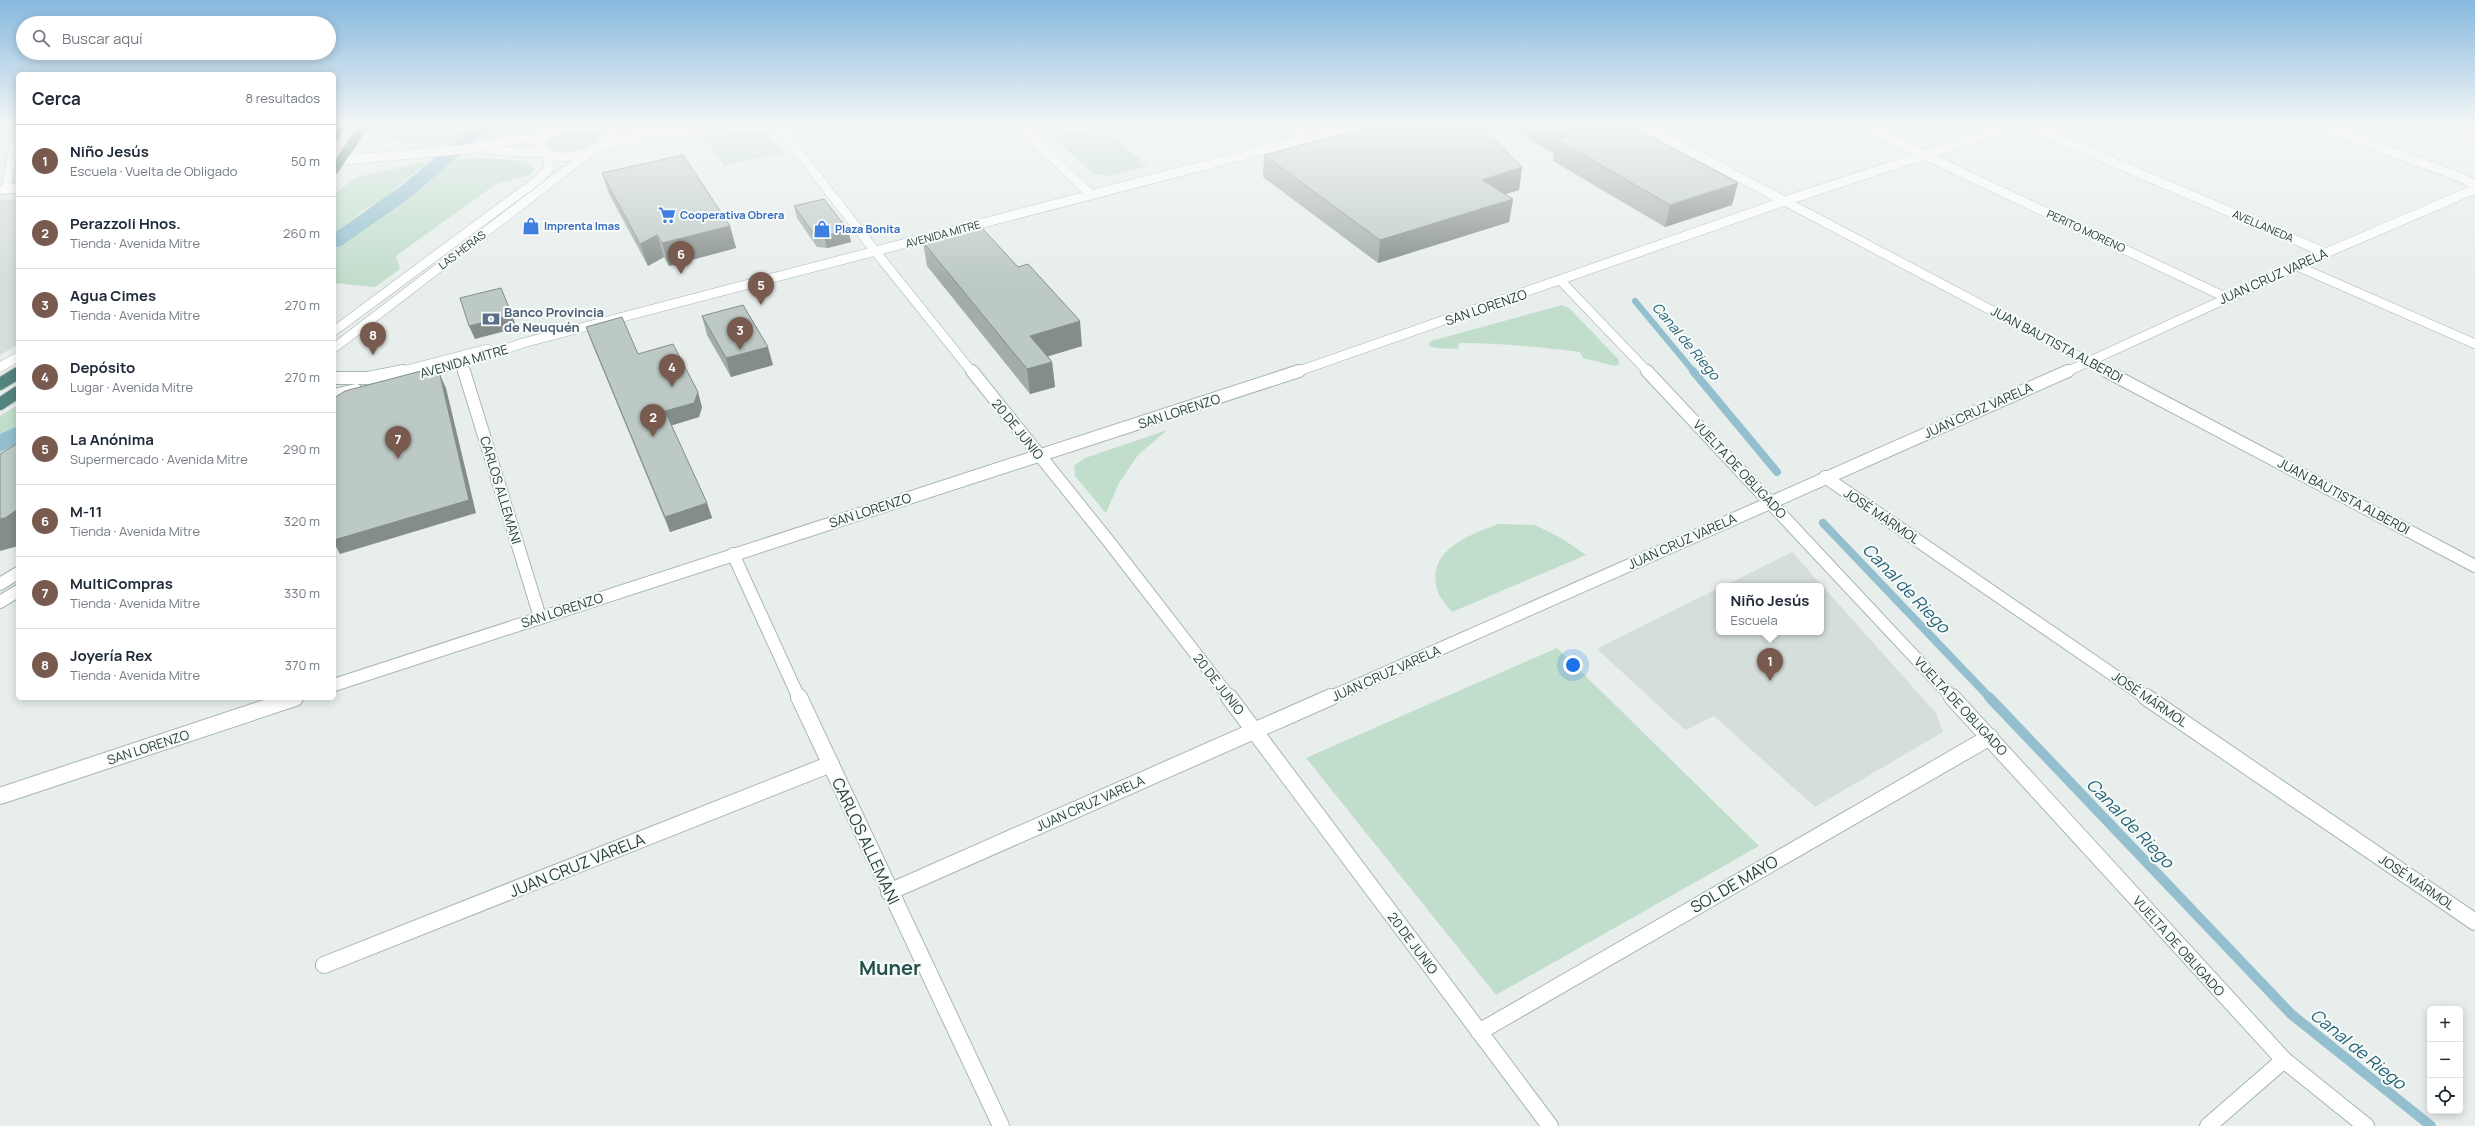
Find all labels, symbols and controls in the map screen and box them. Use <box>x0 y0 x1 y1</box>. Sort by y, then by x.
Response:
search box <box>16 16 336 60</box>
icon: search <box>30 27 52 49</box>
text: Buscar aquí <box>62 28 143 49</box>
text: Cerca <box>32 87 81 110</box>
text: 8 resultados <box>246 89 320 107</box>
text: Niño Jesús <box>70 141 149 162</box>
text: 1 <box>42 152 48 170</box>
text: 50 m <box>291 152 320 170</box>
text: Escuela · Vuelta de Obligado <box>70 162 237 180</box>
supermarket icon: Cooperativa Obrera <box>657 205 677 225</box>
street label: PERITO MORENO <box>2045 206 2128 255</box>
street label: AVELLANEDA <box>2230 206 2296 245</box>
place label: Cooperativa Obrera <box>680 207 784 222</box>
text: Perazzoli Hnos. <box>70 213 181 234</box>
shop icon: Imprenta Imas <box>521 216 541 236</box>
street label: AVENIDA MITRE <box>904 216 982 251</box>
place label: Imprenta Imas <box>544 218 620 233</box>
shop icon: Plaza Bonita <box>812 219 832 239</box>
place label: Plaza Bonita <box>835 221 900 236</box>
text: 2 <box>41 224 49 242</box>
text: 260 m <box>283 224 320 242</box>
street label: LAS HERAS <box>435 227 489 272</box>
text: Tienda · Avenida Mitre <box>70 234 200 252</box>
pin: 6 <box>668 241 694 274</box>
street label: JUAN CRUZ VARELA <box>2216 244 2330 308</box>
pin: 5 <box>748 272 774 305</box>
street label: SAN LORENZO <box>1443 284 1530 329</box>
text: Agua Cimes <box>70 285 156 306</box>
text: 3 <box>41 296 49 314</box>
text: 270 m <box>285 296 320 314</box>
water label: Canal de Riego <box>1648 298 1725 384</box>
street label: JUAN BAUTISTA ALBERDI <box>1988 302 2126 386</box>
place label: Banco Provincia de Neuquén <box>504 303 604 336</box>
text: Tienda · Avenida Mitre <box>70 306 200 324</box>
bank icon: Banco Provincia de Neuquén <box>481 309 501 329</box>
pin: 3 <box>727 317 753 350</box>
pin: 8 <box>360 322 386 355</box>
street label: AVENIDA MITRE <box>418 340 510 382</box>
pin: 4 <box>659 354 685 387</box>
text: Depósito <box>70 357 135 378</box>
text: 4 <box>41 368 49 386</box>
text: 270 m <box>285 368 320 386</box>
text: Lugar · Avenida Mitre <box>70 378 193 396</box>
street label: JUAN CRUZ VARELA <box>1921 378 2035 442</box>
street label: SAN LORENZO <box>1136 389 1223 433</box>
street label: 20 DE JUNIO <box>988 395 1048 464</box>
pin: 2 <box>640 404 666 437</box>
street label: VUELTA DE OBLIGADO <box>1689 416 1791 523</box>
pin: 7 <box>385 426 411 459</box>
text: La Anónima <box>70 429 154 450</box>
street label: CARLOS ALLEMANI <box>476 434 526 546</box>
text: 5 <box>41 440 49 458</box>
text: 290 m <box>283 440 320 458</box>
text: Supermercado · Avenida Mitre <box>70 450 248 468</box>
street label: JUAN BAUTISTA ALBERDI <box>2275 454 2413 538</box>
street label: JOSÉ MÁRMOL <box>1841 484 1924 548</box>
street label: SAN LORENZO <box>827 488 914 532</box>
text: M-11 <box>70 501 102 522</box>
street label: JUAN CRUZ VARELA <box>1625 509 1739 573</box>
text: 6 <box>41 512 49 530</box>
text: 320 m <box>284 512 320 530</box>
text: Tienda · Avenida Mitre <box>70 522 200 540</box>
water label: Canal de Riego <box>1858 538 1956 638</box>
text: MultiCompras <box>70 573 173 594</box>
popup <box>1716 583 1824 635</box>
text: 7 <box>42 584 48 602</box>
text: 330 m <box>284 584 320 602</box>
street label: SAN LORENZO <box>519 588 606 632</box>
text: Niño Jesús <box>1731 590 1809 611</box>
text: Tienda · Avenida Mitre <box>70 594 200 612</box>
text: Escuela <box>1731 611 1778 629</box>
street label: JUAN CRUZ VARELA <box>1329 641 1443 705</box>
text: Joyería Rex <box>70 645 152 666</box>
pin: 1 <box>1757 648 1783 681</box>
street label: 20 DE JUNIO <box>1189 650 1249 719</box>
street label: VUELTA DE OBLIGADO <box>1910 653 2012 760</box>
your location <box>1563 655 1583 675</box>
text: 8 <box>41 656 49 674</box>
text: 370 m <box>285 656 320 674</box>
text: Tienda · Avenida Mitre <box>70 666 200 684</box>
street label: JOSÉ MÁRMOL <box>2109 667 2192 731</box>
street label: SAN LORENZO <box>105 725 192 769</box>
street label: JUAN CRUZ VARELA <box>1033 771 1147 835</box>
water label: Canal de Riego <box>2082 773 2180 873</box>
street label: CARLOS ALLEMANI <box>827 774 905 908</box>
street label: JUAN CRUZ VARELA <box>506 828 648 902</box>
street label: SOL DE MAYO <box>1686 850 1782 918</box>
street label: JOSÉ MÁRMOL <box>2376 850 2459 914</box>
street label: VUELTA DE OBLIGADO <box>2129 892 2229 1000</box>
street label: 20 DE JUNIO <box>1384 908 1443 978</box>
district label: Muner <box>859 954 921 981</box>
water label: Canal de Riego <box>2306 1003 2412 1095</box>
map controls <box>2427 1006 2463 1114</box>
button: + <box>2427 1006 2463 1042</box>
button: − <box>2427 1042 2463 1078</box>
button: locate <box>2427 1078 2463 1114</box>

